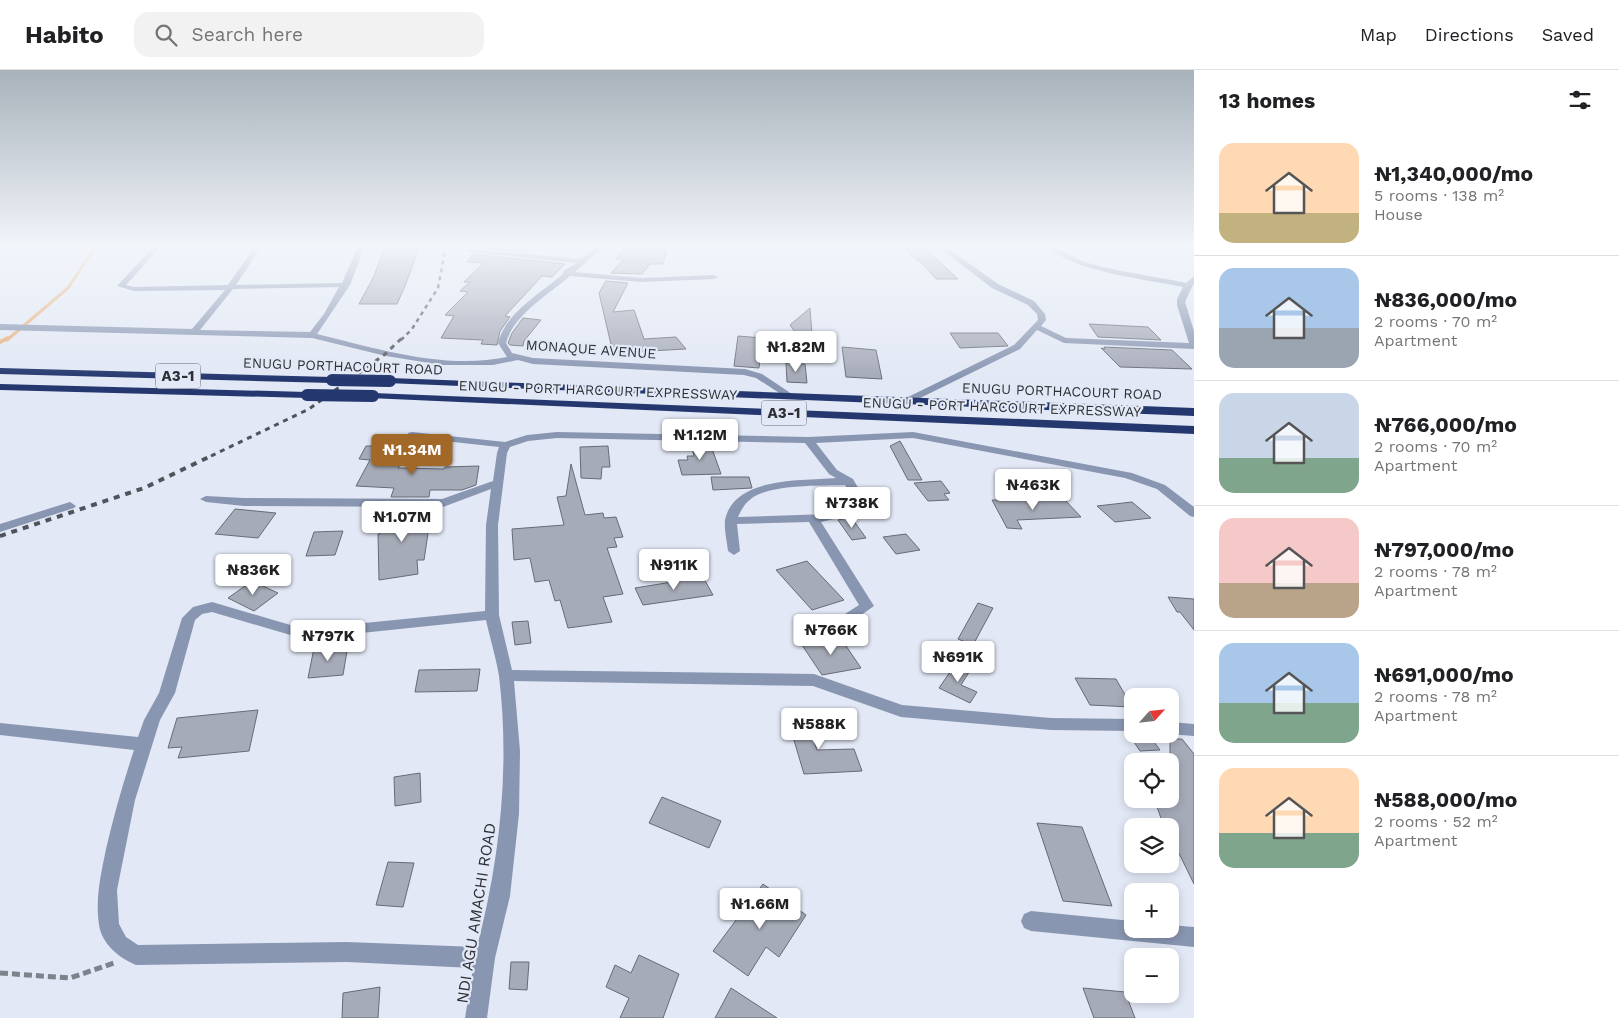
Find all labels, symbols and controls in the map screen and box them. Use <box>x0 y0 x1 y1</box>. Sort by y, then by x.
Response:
search box <box>134 12 484 57</box>
text: Habito <box>25 21 104 49</box>
icon: search <box>152 21 180 49</box>
text: Search here <box>192 23 303 46</box>
text: Map <box>1360 24 1397 45</box>
text: Directions <box>1425 24 1514 45</box>
text: Saved <box>1542 24 1594 45</box>
icon: filters <box>1566 86 1594 114</box>
text: 13 homes <box>1219 88 1315 113</box>
text: ₦1,340,000/mo <box>1374 161 1533 186</box>
icon: home <box>1259 163 1319 223</box>
text: 5 rooms · 138 m² <box>1374 186 1504 205</box>
text: House <box>1374 205 1423 224</box>
text: ₦836,000/mo <box>1374 287 1517 312</box>
icon: home <box>1259 288 1319 348</box>
text: 2 rooms · 70 m² <box>1374 312 1497 331</box>
pin: ₦1.82M <box>755 330 837 373</box>
text: Apartment <box>1374 331 1457 350</box>
street label: MONAQUE AVENUE <box>525 336 657 362</box>
text: ₦1.82M <box>767 337 825 356</box>
street label: ENUGU PORTHACOURT ROAD <box>243 355 443 377</box>
road number: A3-1 <box>156 364 200 388</box>
street label: ENUGU - PORT HARCOURT EXPRESSWAY <box>459 377 737 403</box>
street label: ENUGU PORTHACOURT ROAD <box>962 380 1162 402</box>
street label: ENUGU - PORT HARCOURT EXPRESSWAY <box>863 394 1141 420</box>
road number: A3-1 <box>762 400 806 426</box>
text: ₦766,000/mo <box>1374 412 1517 437</box>
icon: home <box>1259 413 1319 473</box>
pin: ₦1.12M <box>659 418 741 461</box>
text: ₦1.12M <box>673 425 727 444</box>
pin: ₦1.34M <box>371 434 453 476</box>
text: 2 rooms · 70 m² <box>1374 437 1497 456</box>
text: ₦1.34M <box>382 440 442 459</box>
text: Apartment <box>1374 456 1457 475</box>
pin: ₦463K <box>998 468 1068 511</box>
text: ₦463K <box>1006 475 1060 494</box>
pin: ₦738K <box>817 486 887 529</box>
text: ₦738K <box>825 493 879 512</box>
pin: ₦1.07M <box>361 500 443 543</box>
text: ₦1.07M <box>373 507 431 526</box>
text: ₦797,000/mo <box>1374 537 1514 562</box>
icon: home <box>1259 538 1319 598</box>
pin: ₦911K <box>639 548 709 591</box>
pin: ₦836K <box>218 554 288 596</box>
text: ₦911K <box>650 555 698 574</box>
text: ₦836K <box>226 560 280 579</box>
text: 2 rooms · 78 m² <box>1374 562 1497 581</box>
text: Apartment <box>1374 581 1457 600</box>
pin: ₦766K <box>796 614 866 656</box>
pin: ₦797K <box>293 620 363 662</box>
text: ₦766K <box>804 620 858 639</box>
text: ₦797K <box>301 626 355 645</box>
pin: ₦691K <box>923 640 993 683</box>
text: ₦691K <box>933 647 983 666</box>
text: ₦691,000/mo <box>1374 662 1514 687</box>
icon: home <box>1259 663 1319 723</box>
text: 2 rooms · 78 m² <box>1374 687 1497 706</box>
north arrow <box>1124 688 1179 742</box>
map controls <box>1124 688 1179 1003</box>
text: Apartment <box>1374 706 1457 725</box>
pin: ₦588K <box>784 708 854 750</box>
text: ₦588K <box>792 714 846 733</box>
button: locate <box>1124 753 1179 808</box>
text: ₦588,000/mo <box>1374 787 1517 812</box>
icon: home <box>1259 788 1319 848</box>
text: 2 rooms · 52 m² <box>1374 812 1498 831</box>
button: layers <box>1124 818 1179 873</box>
street label: NDI AGU AMACHI ROAD <box>452 821 500 1005</box>
text: Apartment <box>1374 831 1457 850</box>
button: + <box>1124 883 1179 938</box>
pin: ₦1.66M <box>719 888 801 930</box>
text: ₦1.66M <box>731 894 789 913</box>
button: − <box>1124 948 1179 1003</box>

